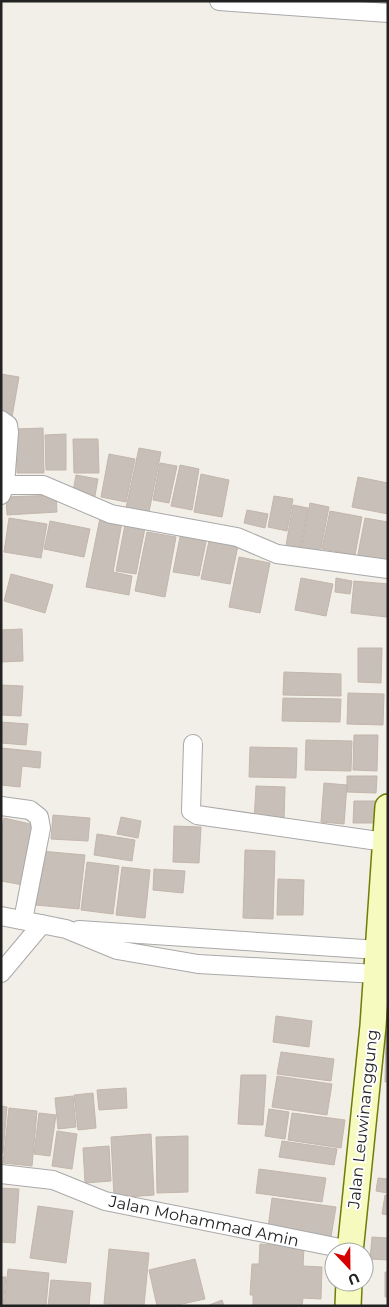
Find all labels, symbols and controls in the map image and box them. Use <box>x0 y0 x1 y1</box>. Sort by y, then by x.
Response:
street label: Jalan Leuwinanggung <box>344 1029 382 1210</box>
street label: Jalan Mohammad Amin <box>106 1191 301 1250</box>
north arrow <box>324 1242 374 1292</box>
text: U <box>345 1269 362 1289</box>

